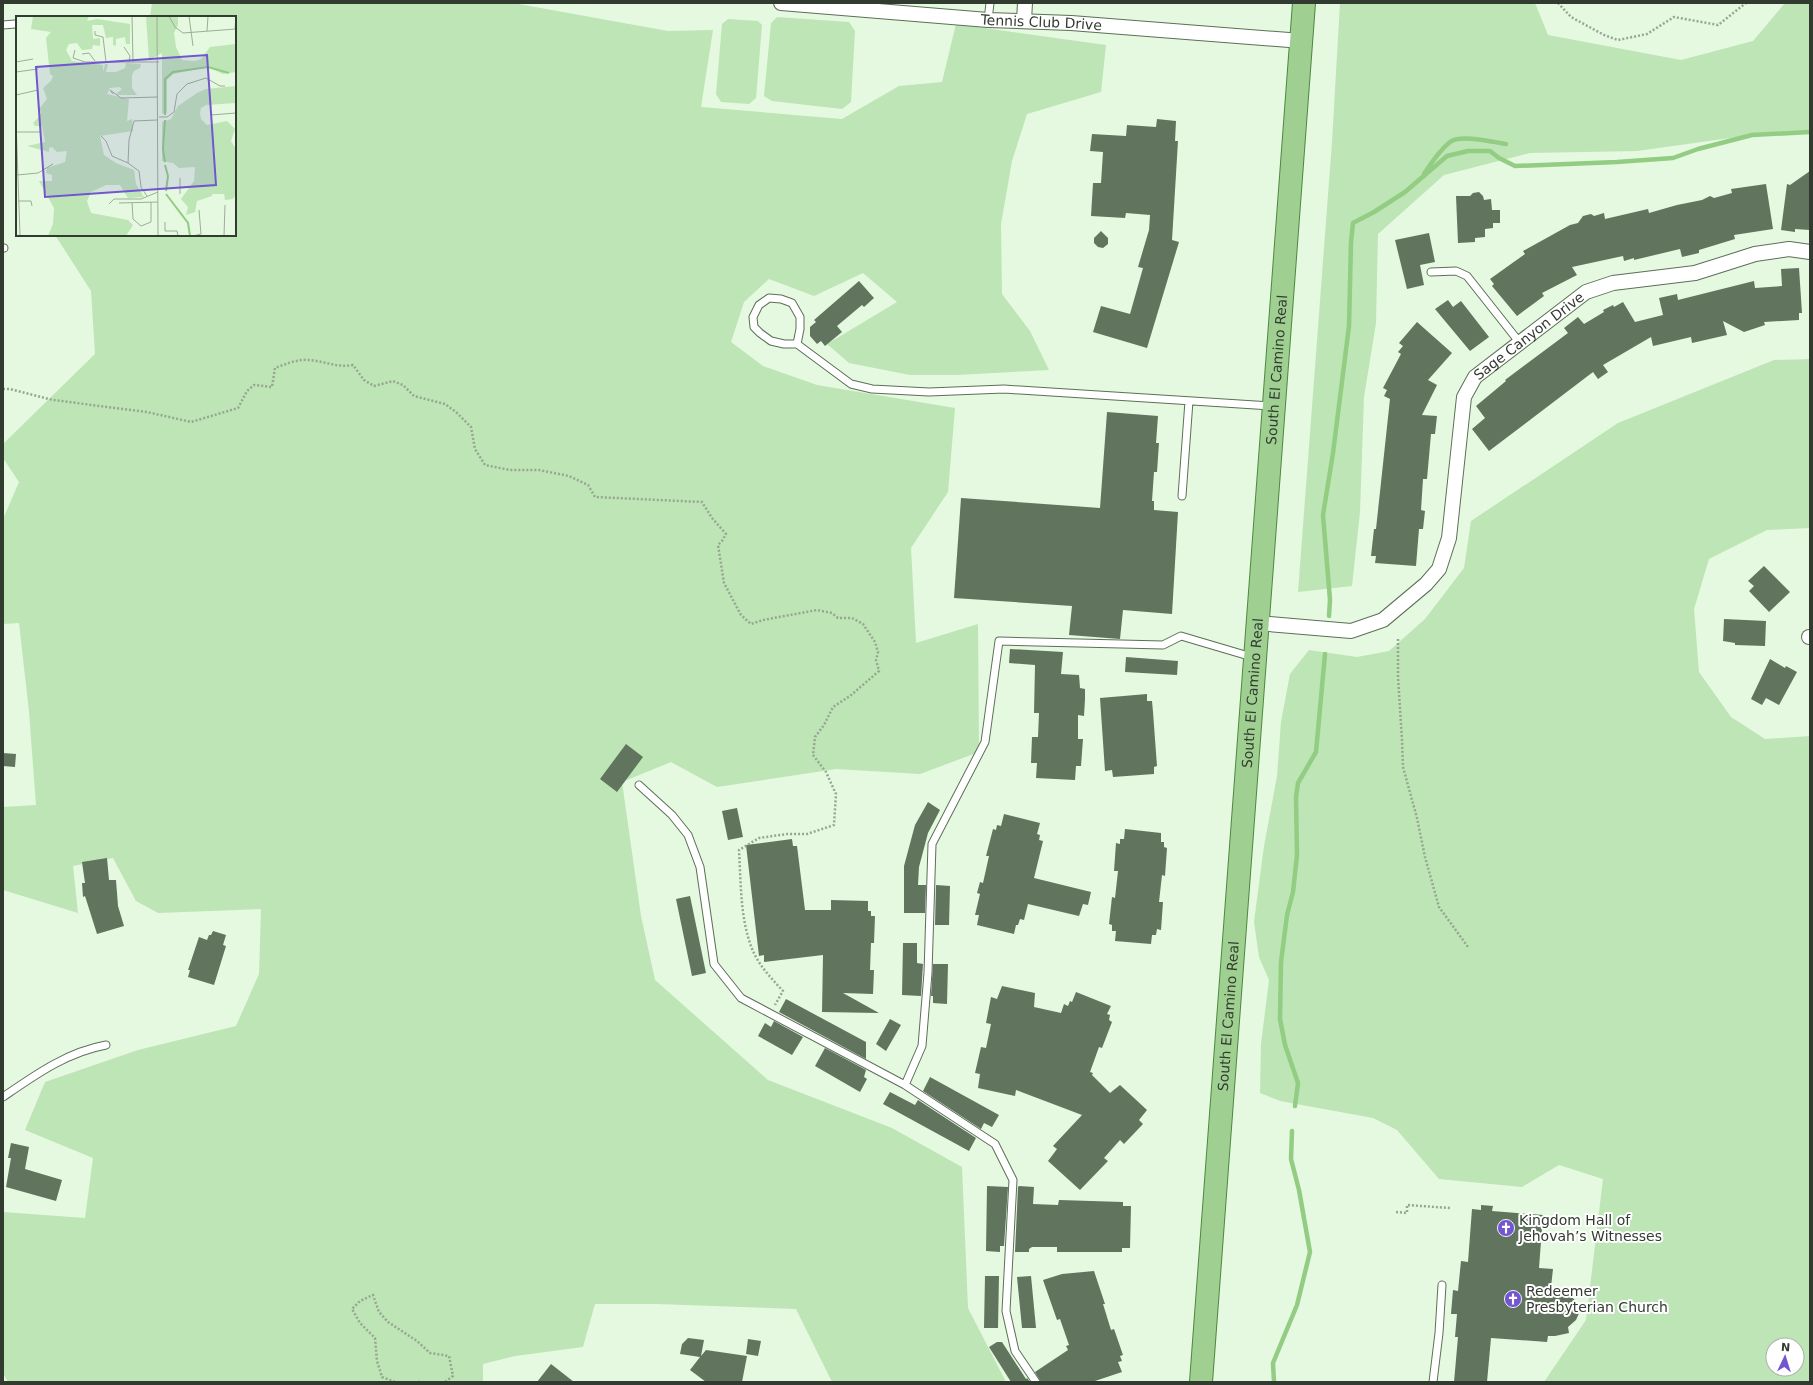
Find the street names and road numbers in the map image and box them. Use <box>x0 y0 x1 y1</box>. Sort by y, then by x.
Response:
street label: Tennis Club Drive <box>979 11 1103 33</box>
street label: Sage Canyon Drive <box>1471 289 1587 383</box>
street label: South El Camino Real <box>1263 294 1290 445</box>
street label: South El Camino Real <box>1239 617 1266 769</box>
street label: South El Camino Real <box>1215 940 1242 1092</box>

